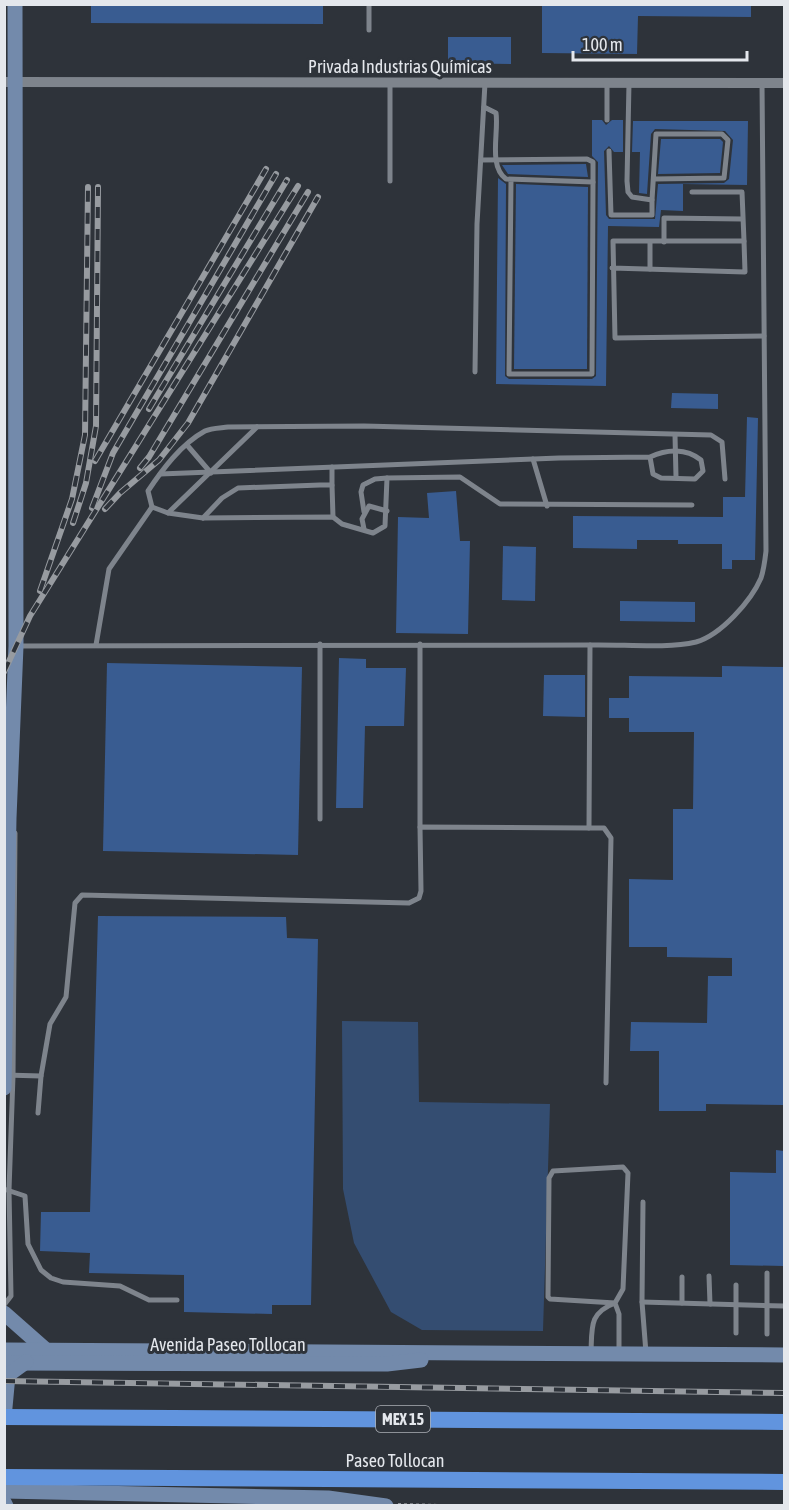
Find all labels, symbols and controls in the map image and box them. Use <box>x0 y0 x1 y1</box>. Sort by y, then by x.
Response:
scale bar <box>573 24 747 62</box>
text: 100 m <box>582 34 623 55</box>
street label: Privada Industrias Químicas <box>308 56 492 77</box>
street label: Avenida Paseo Tollocan <box>150 1334 306 1355</box>
road number: MEX 15 <box>376 1406 430 1432</box>
street label: Paseo Tollocan <box>345 1450 445 1471</box>

